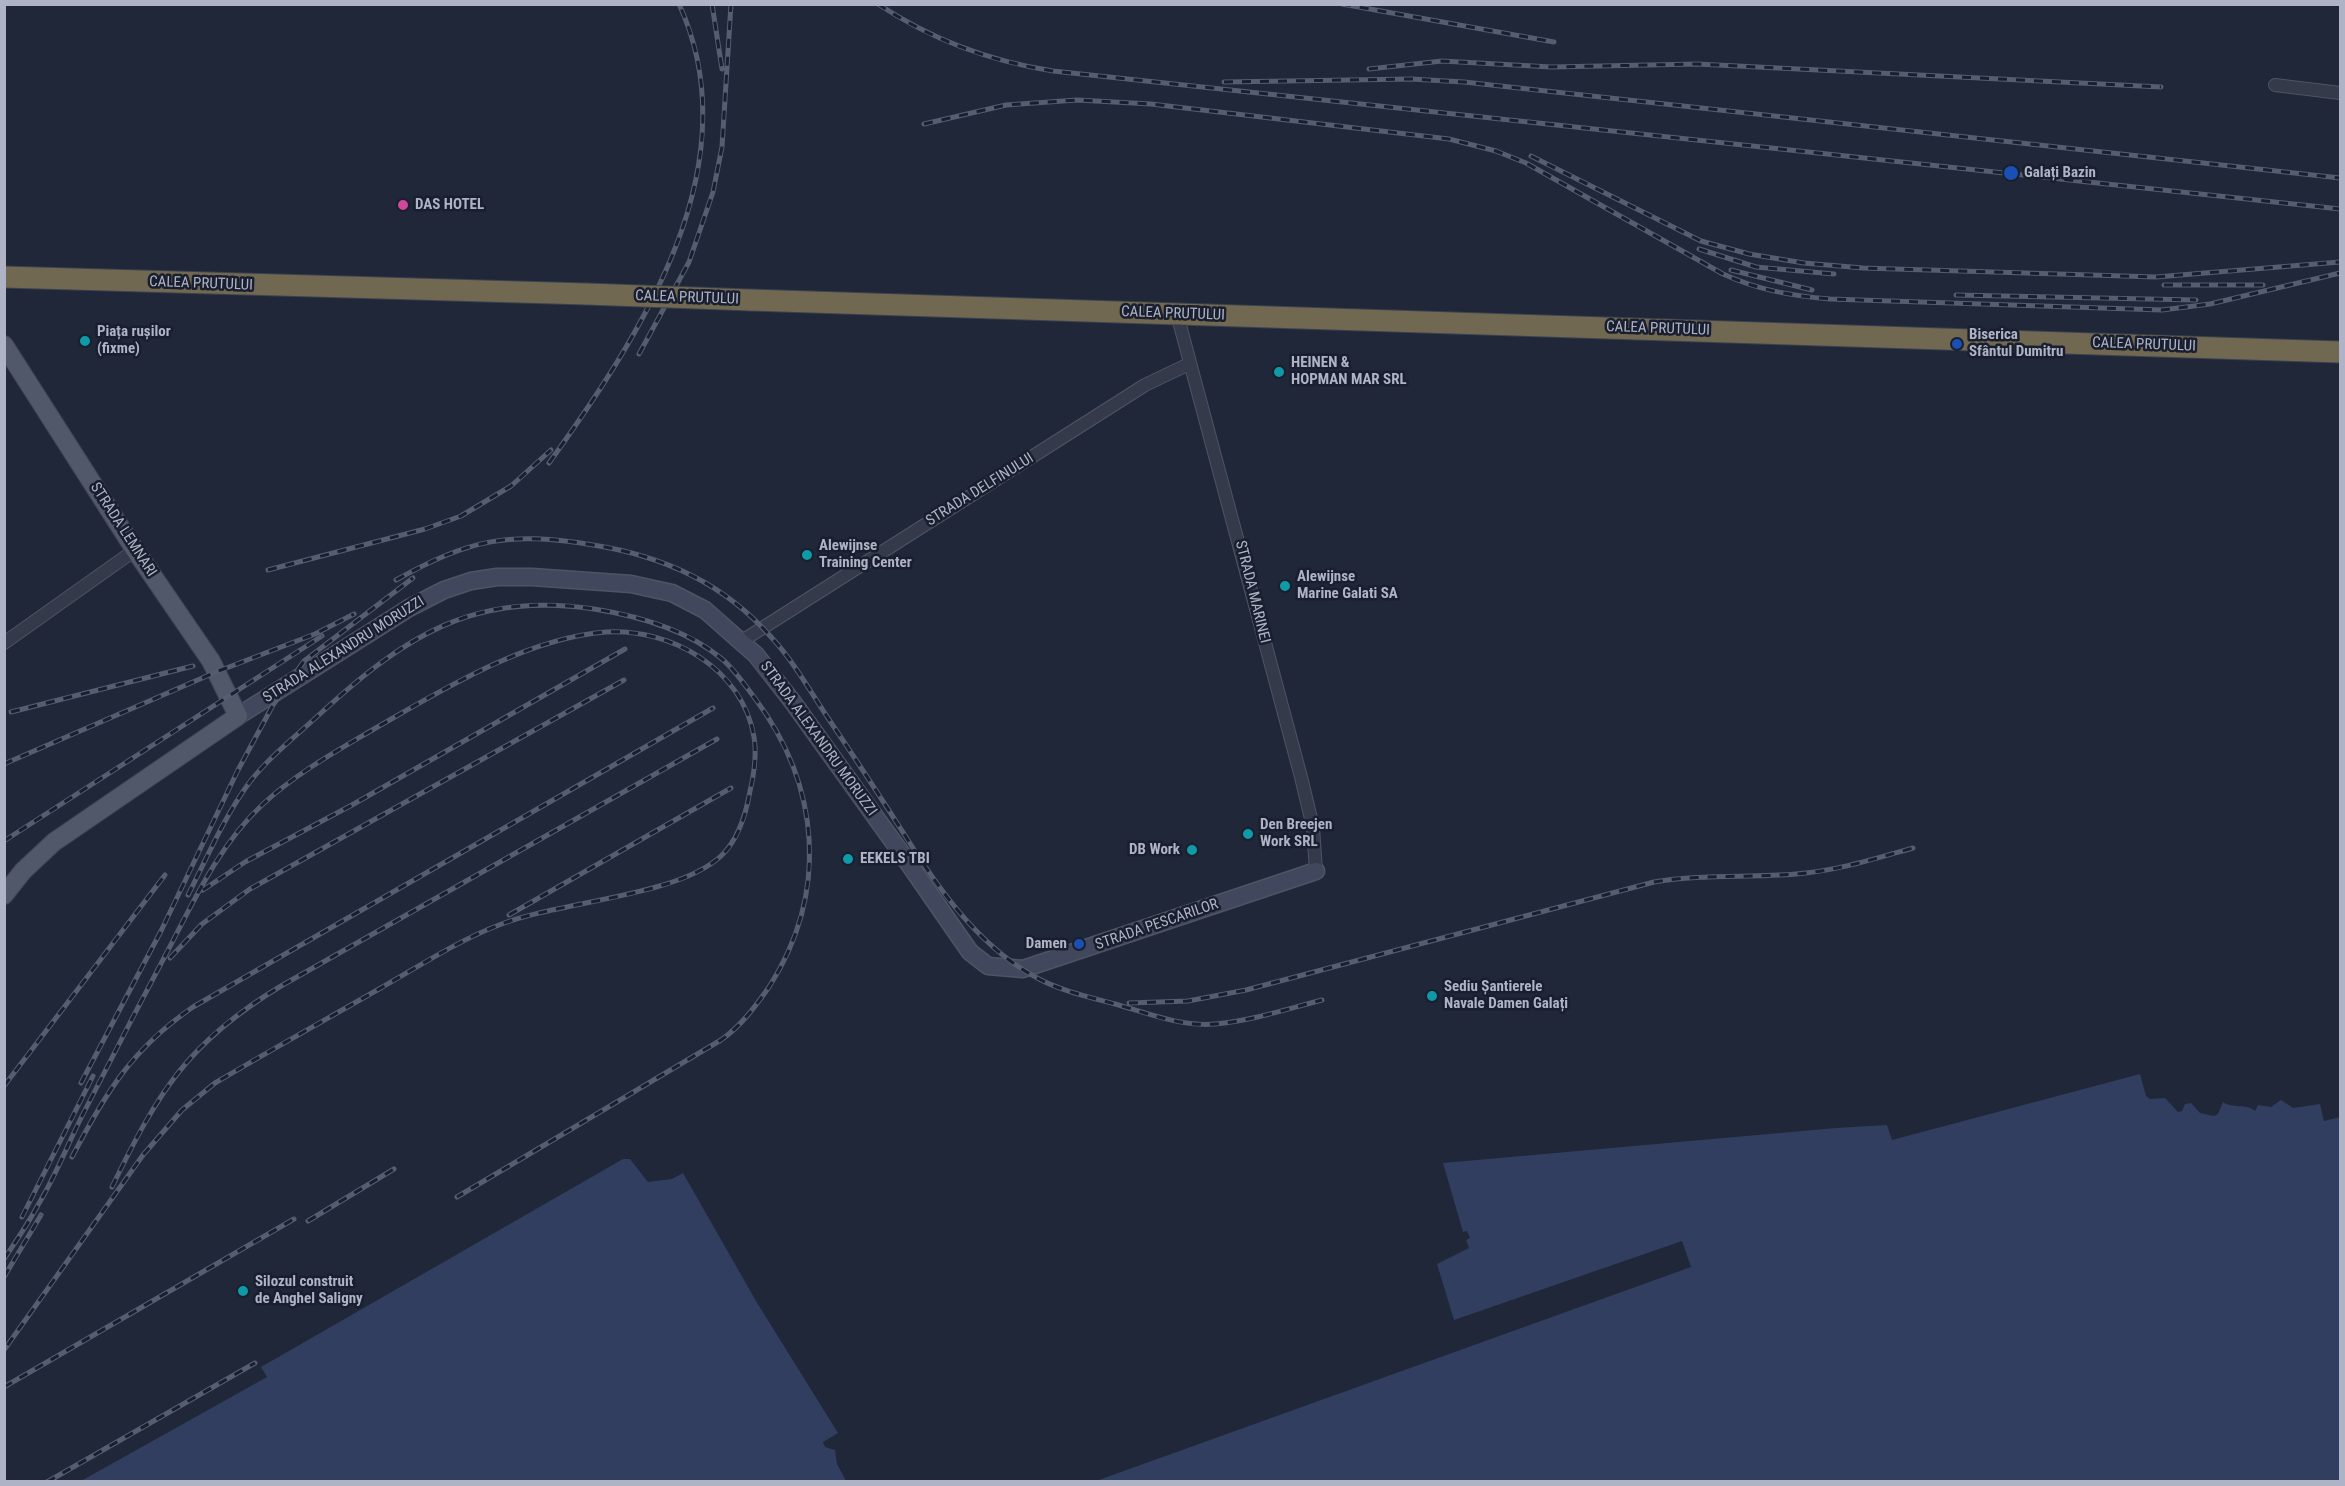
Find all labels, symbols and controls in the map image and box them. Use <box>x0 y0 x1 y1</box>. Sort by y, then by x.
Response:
marker: Galați Bazin <box>2002 164 2020 182</box>
place label: Galați Bazin <box>2024 164 2096 182</box>
place label: DAS HOTEL <box>415 196 484 214</box>
marker: DAS HOTEL <box>396 198 410 212</box>
street label: CALEA PRUTULUI <box>149 273 253 295</box>
street label: CALEA PRUTULUI <box>635 287 739 309</box>
street label: CALEA PRUTULUI <box>1121 303 1225 325</box>
street label: CALEA PRUTULUI <box>1606 318 1710 340</box>
place label: Piața rușilor (fixme) <box>97 323 171 358</box>
place label: Biserica Sfântul Dumitru <box>1969 326 2063 361</box>
marker: Piața rușilor (fixme) <box>78 334 92 348</box>
street label: CALEA PRUTULUI <box>2092 334 2196 356</box>
marker: Biserica Sfântul Dumitru <box>1950 337 1964 351</box>
place label: HEINEN & HOPMAN MAR SRL <box>1291 354 1407 389</box>
marker: HEINEN & HOPMAN MAR SRL <box>1272 365 1286 379</box>
street label: STRADA DELFINULUI <box>923 450 1037 530</box>
street label: STRADA LEMNARI <box>86 480 160 580</box>
place label: Alewijnse Training Center <box>819 537 912 572</box>
street label: STRADA MARINEI <box>1231 539 1273 645</box>
marker: Alewijnse Training Center <box>800 548 814 562</box>
place label: Alewijnse Marine Galati SA <box>1297 568 1398 603</box>
marker: Alewijnse Marine Galati SA <box>1278 579 1292 593</box>
street label: STRADA ALEXANDRU MORUZZI <box>260 593 428 707</box>
street label: STRADA ALEXANDRU MORUZZI <box>756 658 880 820</box>
place label: Den Breejen Work SRL <box>1260 816 1332 851</box>
marker: Den Breejen Work SRL <box>1241 827 1255 841</box>
place label: DB Work <box>1129 841 1180 859</box>
marker: DB Work <box>1185 843 1199 857</box>
place label: EEKELS TBI <box>860 850 930 868</box>
marker: EEKELS TBI <box>841 852 855 866</box>
street label: STRADA PESCARILOR <box>1093 896 1221 954</box>
place label: Damen <box>1026 935 1067 953</box>
marker: Damen <box>1072 937 1086 951</box>
place label: Sediu Șantierele Navale Damen Galați <box>1444 978 1568 1013</box>
marker: Sediu Șantierele Navale Damen Galați <box>1425 989 1439 1003</box>
place label: Silozul construit de Anghel Saligny <box>255 1273 363 1308</box>
marker: Silozul construit de Anghel Saligny <box>236 1284 250 1298</box>

